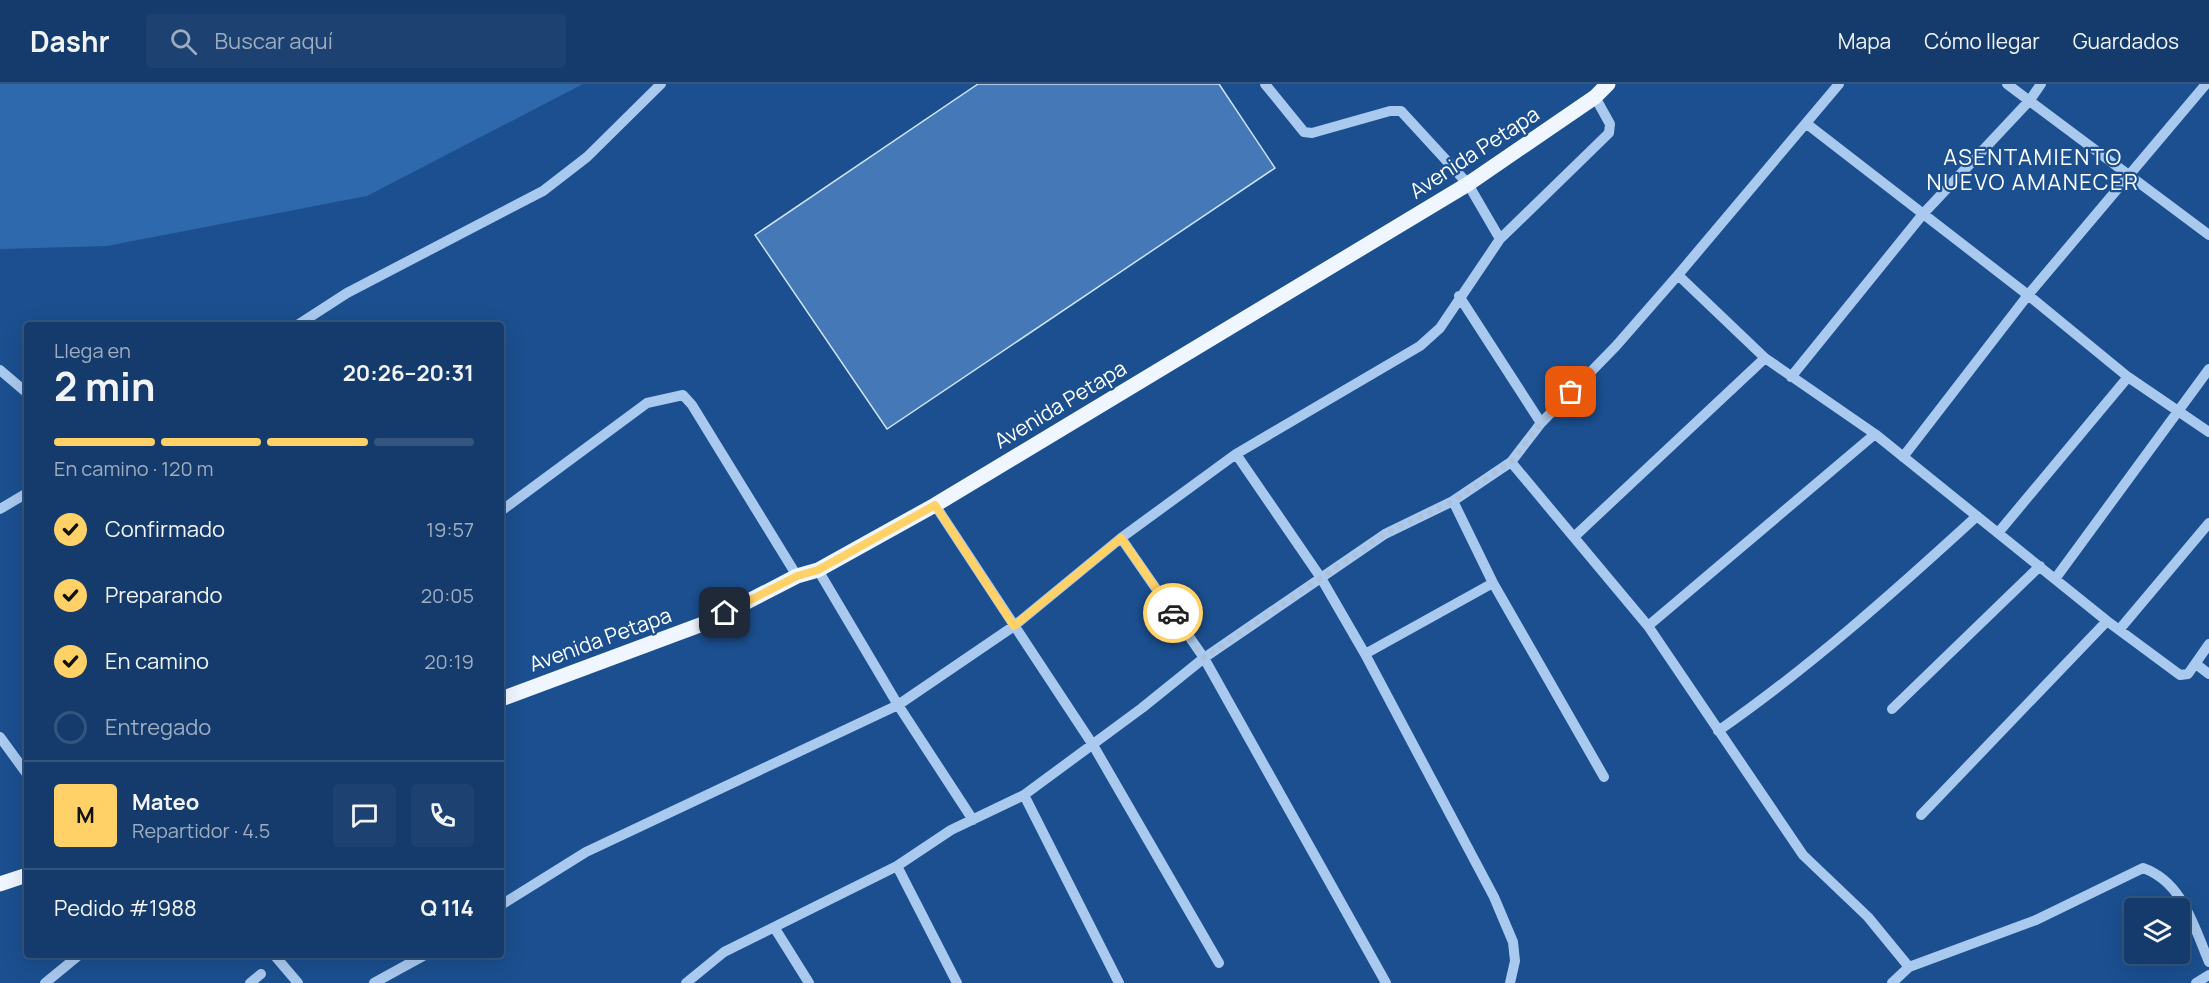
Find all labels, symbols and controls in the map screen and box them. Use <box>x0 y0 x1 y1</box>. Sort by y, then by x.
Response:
search box <box>146 14 566 68</box>
text: Dashr <box>30 22 110 60</box>
icon: search <box>167 25 200 58</box>
text: Buscar aquí <box>215 26 333 56</box>
text: Mapa <box>1838 27 1891 55</box>
text: Cómo llegar <box>1924 27 2040 55</box>
text: Guardados <box>2073 27 2179 55</box>
street label: Avenida Petapa <box>1404 100 1544 204</box>
district label: ASENTAMIENTO NUEVO AMANECER <box>1927 142 2139 197</box>
text: Llega en <box>54 337 131 364</box>
street label: Avenida Petapa <box>989 354 1131 454</box>
text: 20:26–20:31 <box>343 358 474 388</box>
text: 2 min <box>54 359 155 413</box>
pin <box>1545 366 1596 417</box>
icon: bag <box>1554 375 1587 408</box>
text: En camino · 120 m <box>54 455 214 482</box>
icon: check <box>54 513 87 546</box>
text: Confirmado <box>105 514 225 544</box>
text: 19:57 <box>426 516 474 543</box>
icon: check <box>54 579 87 612</box>
text: Preparando <box>105 580 223 610</box>
text: 20:05 <box>421 582 474 609</box>
courier <box>1143 583 1203 643</box>
pin <box>699 587 750 638</box>
icon: home <box>708 596 741 629</box>
icon: car <box>1157 597 1190 630</box>
street label: Avenida Petapa <box>525 600 675 678</box>
icon: check <box>54 645 87 678</box>
text: En camino <box>105 646 209 676</box>
text: 20:19 <box>424 648 474 675</box>
text: Entregado <box>105 712 211 742</box>
button: chat <box>333 784 396 847</box>
button: phone <box>411 784 474 847</box>
text: Mateo <box>132 787 199 817</box>
text: M <box>76 800 95 830</box>
text: Repartidor · 4.5 <box>132 817 270 844</box>
text: Pedido #1988 <box>54 893 197 923</box>
text: Q 114 <box>420 893 474 923</box>
map controls <box>2124 898 2190 964</box>
button: layers <box>2124 898 2190 964</box>

